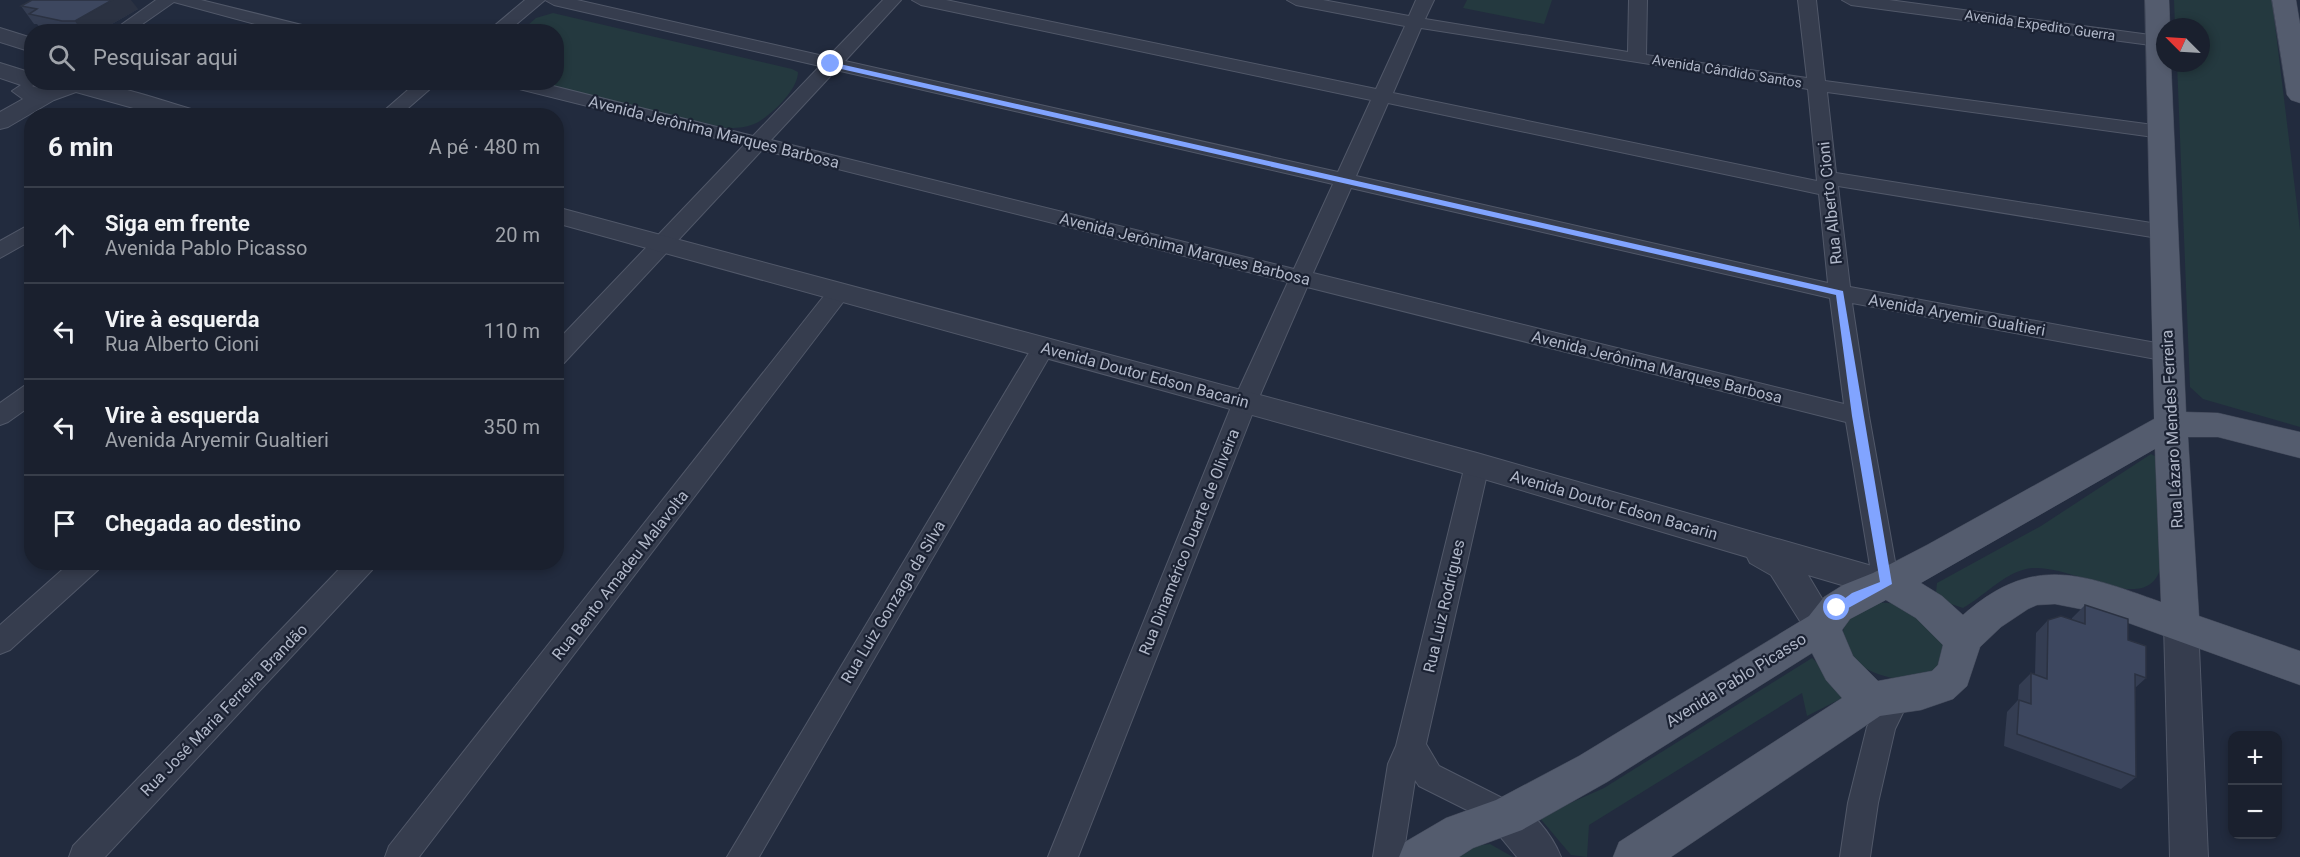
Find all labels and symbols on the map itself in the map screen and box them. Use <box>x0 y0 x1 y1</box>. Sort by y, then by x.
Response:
street label: Avenida Expedito Guerra <box>1964 7 2116 43</box>
north arrow <box>2156 18 2210 72</box>
route end <box>817 50 843 76</box>
street label: Avenida Cândido Santos <box>1651 51 1803 91</box>
street label: Avenida Jerônima Marques Barbosa <box>587 92 841 172</box>
street label: Rua Alberto Cioni <box>1814 141 1846 265</box>
street label: Avenida Jerônima Marques Barbosa <box>1058 209 1312 289</box>
street label: Avenida Aryemir Gualtieri <box>1867 290 2047 340</box>
street label: Avenida Jerônima Marques Barbosa <box>1530 327 1784 407</box>
street label: Rua Lázaro Mendes Ferreira <box>2157 329 2187 529</box>
street label: Avenida Doutor Edson Bacarin <box>1039 338 1251 412</box>
street label: Rua Dinamérico Duarte de Oliveira <box>1135 426 1243 658</box>
street label: Avenida Doutor Edson Bacarin <box>1508 466 1720 544</box>
street label: Rua Bento Amadeu Malavolta <box>548 486 692 664</box>
street label: Rua Luiz Gonzaga da Silva <box>837 517 949 687</box>
street label: Rua Luiz Rodrigues <box>1419 538 1469 674</box>
route start <box>1823 594 1849 620</box>
street label: Rua José Maria Ferreira Brandão <box>137 620 311 800</box>
street label: Avenida Pablo Picasso <box>1662 629 1810 731</box>

